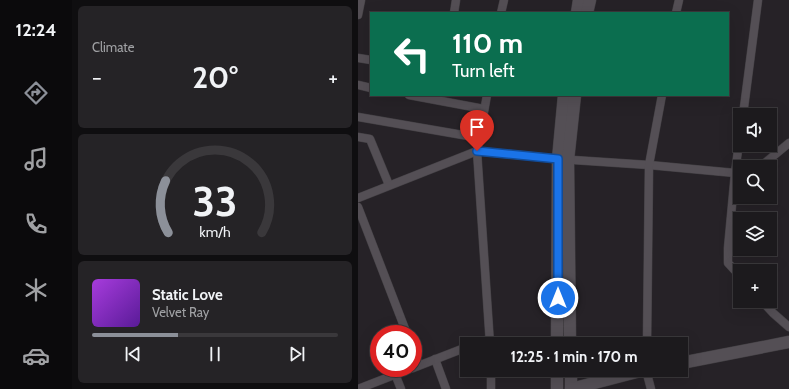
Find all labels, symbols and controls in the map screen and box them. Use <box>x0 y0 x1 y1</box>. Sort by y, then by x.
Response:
text: 12:24 <box>16 19 56 41</box>
text: 110 m <box>452 26 523 60</box>
icon: left <box>386 28 438 80</box>
text: Climate <box>92 39 134 55</box>
text: 20° <box>192 59 238 96</box>
text: Turn left <box>452 60 515 82</box>
text: − <box>92 64 102 91</box>
text: + <box>328 64 338 91</box>
icon: directions <box>22 79 50 107</box>
map controls <box>733 108 777 308</box>
button: sound <box>733 108 777 152</box>
pin <box>460 110 494 151</box>
icon: arrive <box>466 116 488 138</box>
icon: music <box>22 145 50 173</box>
button: search <box>733 160 777 204</box>
text: 33 <box>193 175 237 225</box>
icon: phone <box>22 210 50 238</box>
button: layers <box>733 212 777 256</box>
text: km/h <box>199 222 231 240</box>
button: + <box>733 264 777 308</box>
icon: climate <box>22 276 50 304</box>
position arrow <box>537 277 579 319</box>
text: Static Love <box>152 286 223 304</box>
text: Velvet Ray <box>152 304 209 320</box>
speed limit sign: 40 <box>370 325 422 377</box>
icon: car <box>22 342 50 370</box>
icon: previous <box>122 343 144 365</box>
icon: pause <box>204 343 226 365</box>
icon: next <box>286 343 308 365</box>
text: 12:25 · 1 min · 170 m <box>510 348 638 366</box>

